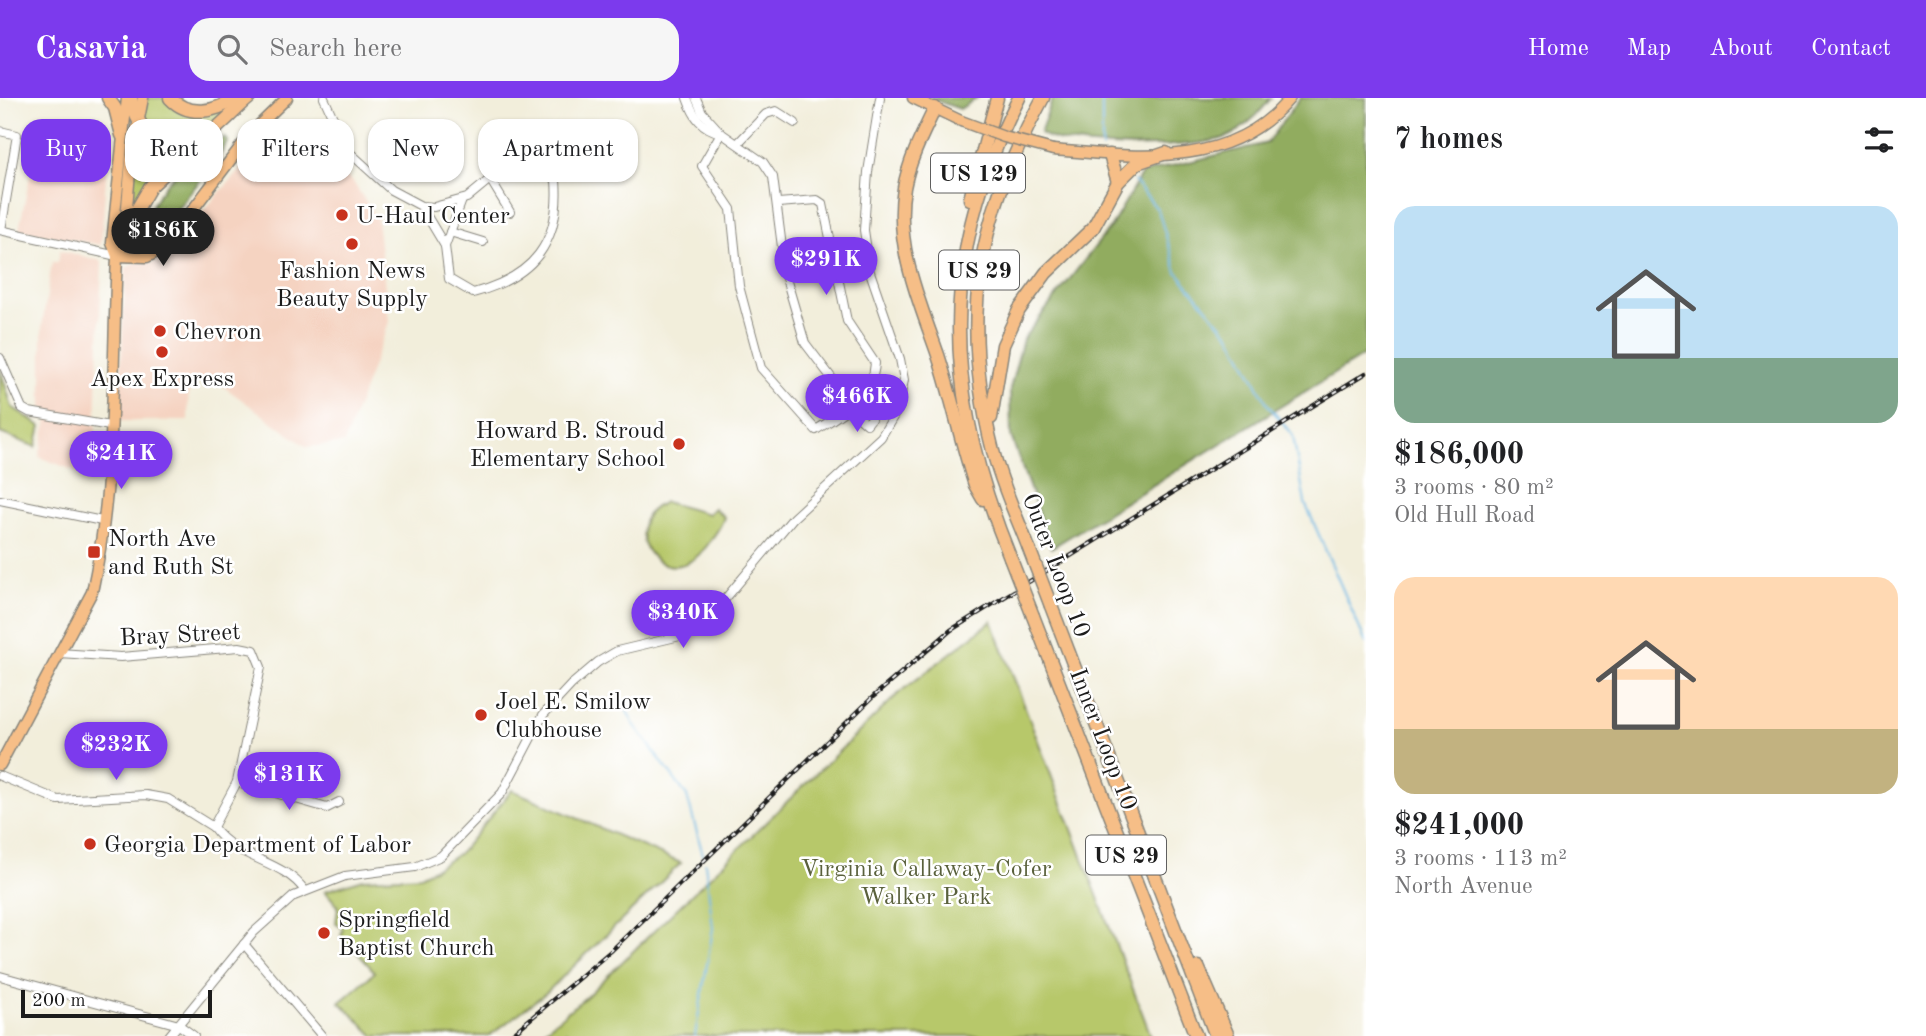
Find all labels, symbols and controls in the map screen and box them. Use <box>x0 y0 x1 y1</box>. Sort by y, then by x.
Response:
search box <box>189 18 679 81</box>
icon: search <box>213 30 251 68</box>
text: Casavia <box>35 33 147 66</box>
text: Search here <box>269 36 402 62</box>
text: Home <box>1528 37 1589 61</box>
text: Map <box>1627 37 1671 61</box>
text: About <box>1709 37 1773 61</box>
text: Contact <box>1811 37 1891 61</box>
chip: Buy <box>21 119 111 182</box>
chip: Rent <box>125 119 223 182</box>
chip: Filters <box>237 119 354 182</box>
chip: New <box>368 119 464 182</box>
chip: Apartment <box>478 119 638 182</box>
icon: filters <box>1860 121 1898 159</box>
text: 7 homes <box>1394 125 1503 155</box>
road number: US 129 <box>931 153 1025 192</box>
place label: U-Haul Center <box>356 205 510 229</box>
marker: U-Haul Center <box>334 207 350 223</box>
pin: $186K <box>114 208 212 268</box>
text: $186K <box>127 219 199 242</box>
marker: Fashion News Beauty Supply <box>344 236 360 252</box>
pin: $291K <box>777 238 875 297</box>
text: $291K <box>790 248 862 271</box>
road number: US 29 <box>939 251 1019 290</box>
icon: home <box>1583 251 1709 377</box>
place label: Fashion News Beauty Supply <box>276 260 428 312</box>
place label: Chevron <box>174 321 262 345</box>
marker: Chevron <box>152 323 168 339</box>
marker: Apex Express <box>154 344 170 360</box>
place label: Apex Express <box>90 368 234 392</box>
pin: $466K <box>808 374 906 434</box>
text: $466K <box>821 385 893 408</box>
place label: Howard B. Stroud Elementary School <box>470 420 665 472</box>
pin: $241K <box>72 432 170 491</box>
marker: Howard B. Stroud Elementary School <box>671 436 687 452</box>
text: $186,000 <box>1394 440 1524 470</box>
text: $241K <box>85 442 157 465</box>
text: 3 rooms · 80 m² <box>1394 476 1554 499</box>
street label: Outer Loop 10 <box>1017 490 1094 641</box>
text: Old Hull Road <box>1394 504 1535 527</box>
place label: North Ave and Ruth St <box>108 528 234 580</box>
marker: North Ave and Ruth St <box>86 544 102 560</box>
pin: $340K <box>634 590 732 650</box>
text: $340K <box>647 601 719 624</box>
street label: Bray Street <box>119 621 241 651</box>
icon: home <box>1583 622 1709 748</box>
street label: Inner Loop 10 <box>1064 665 1140 814</box>
place label: Joel E. Smilow Clubhouse <box>495 691 652 743</box>
marker: Joel E. Smilow Clubhouse <box>473 707 489 723</box>
pin: $232K <box>67 722 165 782</box>
text: $232K <box>80 733 152 756</box>
pin: $131K <box>240 752 338 812</box>
text: $131K <box>253 763 325 786</box>
text: $241,000 <box>1394 811 1524 841</box>
place label: Georgia Department of Labor <box>104 834 411 858</box>
road number: US 29 <box>1086 835 1166 874</box>
marker: Georgia Department of Labor <box>82 836 98 852</box>
text: 3 rooms · 113 m² <box>1394 847 1567 870</box>
park label: Virginia Callaway-Cofer Walker Park <box>800 858 1052 910</box>
text: North Avenue <box>1394 875 1533 898</box>
place label: Springfield Baptist Church <box>338 909 495 961</box>
marker: Springfield Baptist Church <box>316 925 332 941</box>
scale bar <box>21 987 212 1019</box>
text: 200 m <box>32 992 85 1011</box>

